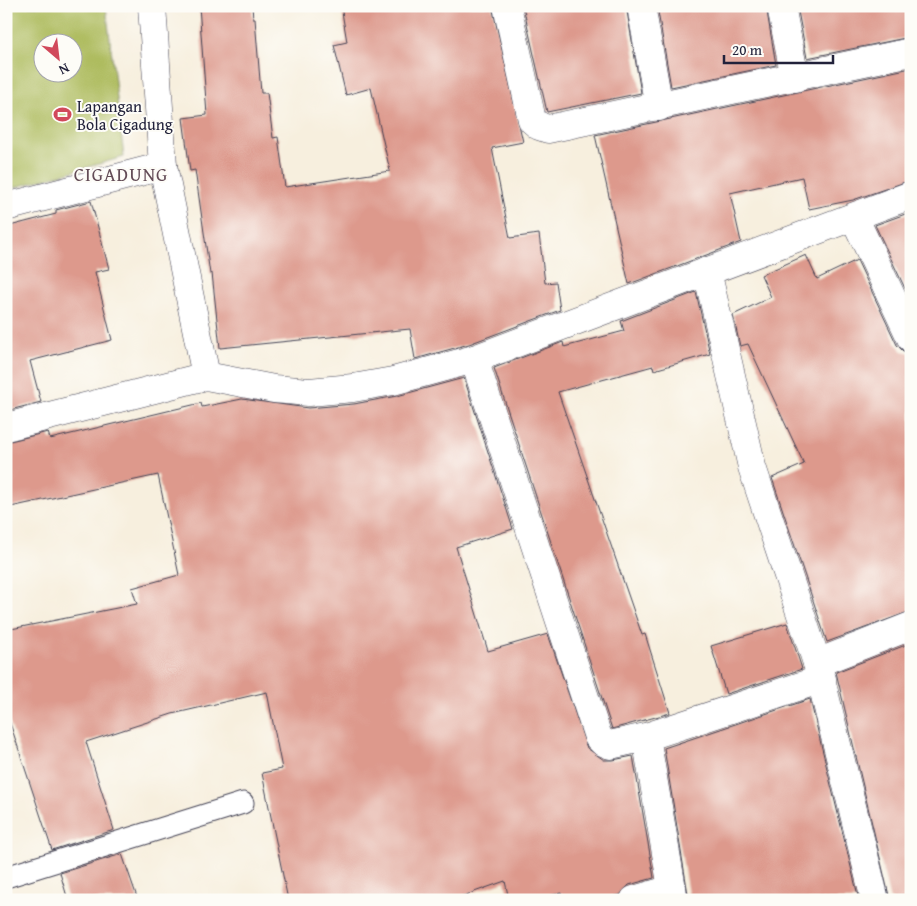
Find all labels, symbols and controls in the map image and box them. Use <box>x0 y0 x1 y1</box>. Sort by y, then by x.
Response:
north arrow <box>32 32 82 82</box>
scale bar <box>724 32 833 64</box>
text: 20 m <box>732 39 763 60</box>
text: N <box>55 58 73 81</box>
place label: Lapangan Bola Cigadung <box>77 94 173 136</box>
sports icon: Lapangan Bola Cigadung <box>53 105 73 125</box>
district label: CIGADUNG <box>74 160 168 188</box>

